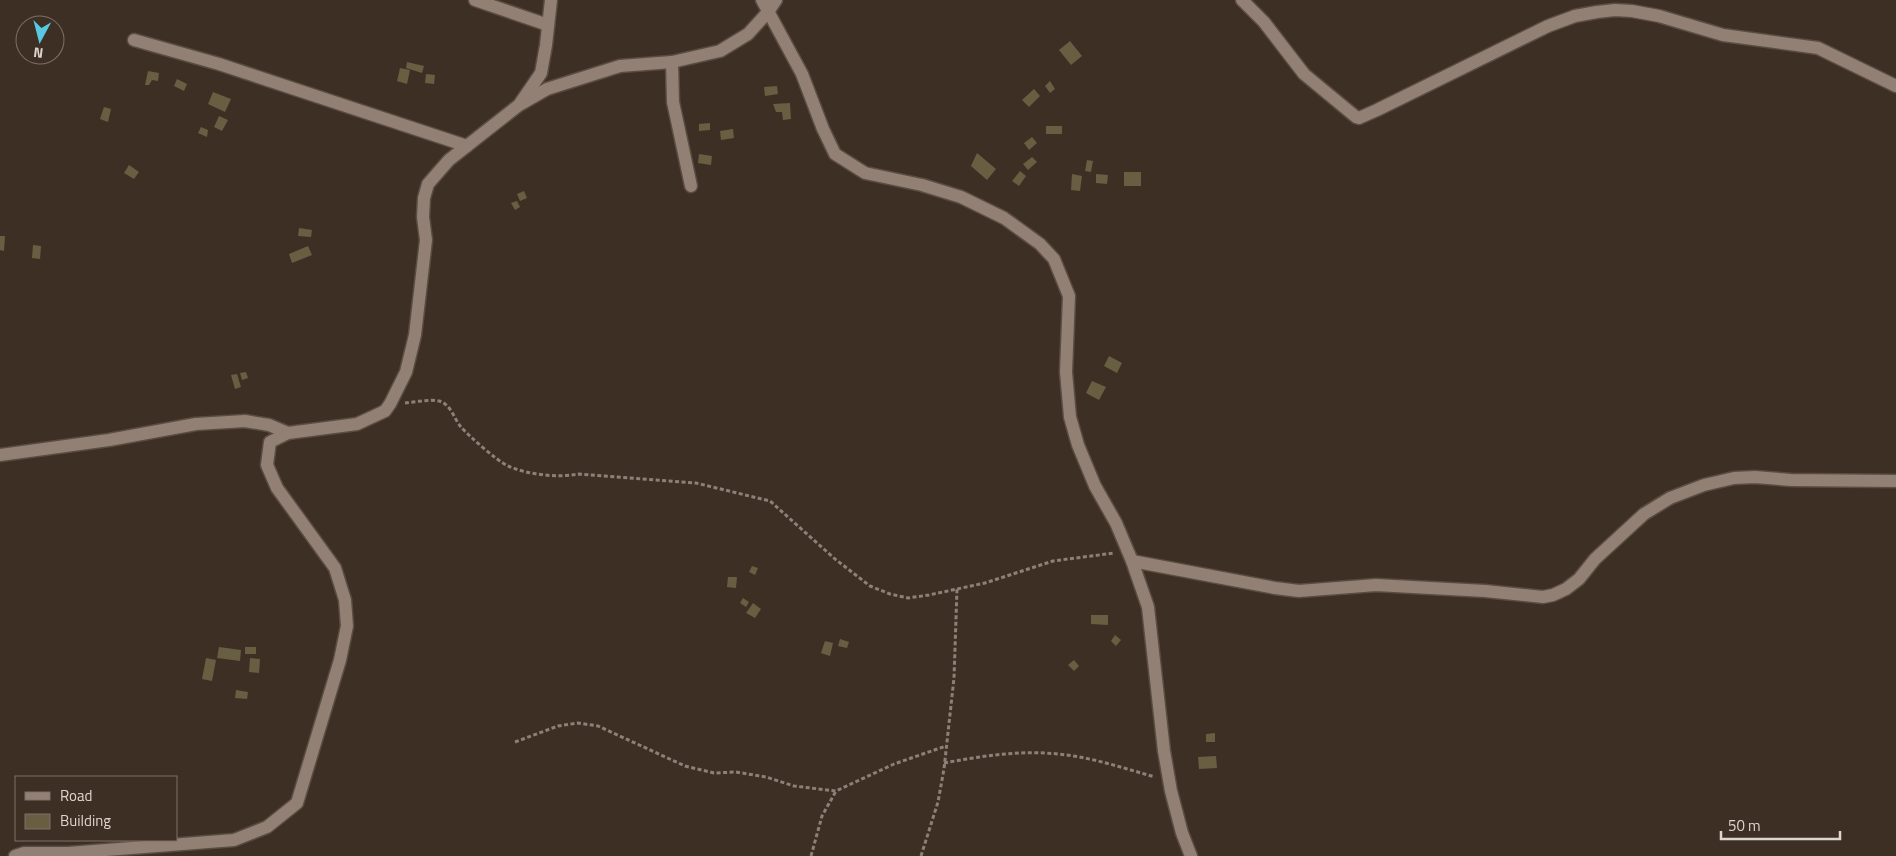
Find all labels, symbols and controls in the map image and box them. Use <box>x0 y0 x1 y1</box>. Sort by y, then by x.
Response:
north arrow <box>15 15 65 65</box>
text: N <box>32 42 44 64</box>
legend <box>15 776 178 841</box>
text: Road <box>60 784 92 807</box>
scale bar <box>1721 808 1840 840</box>
text: Building <box>60 809 111 832</box>
text: 50 m <box>1728 814 1761 837</box>

